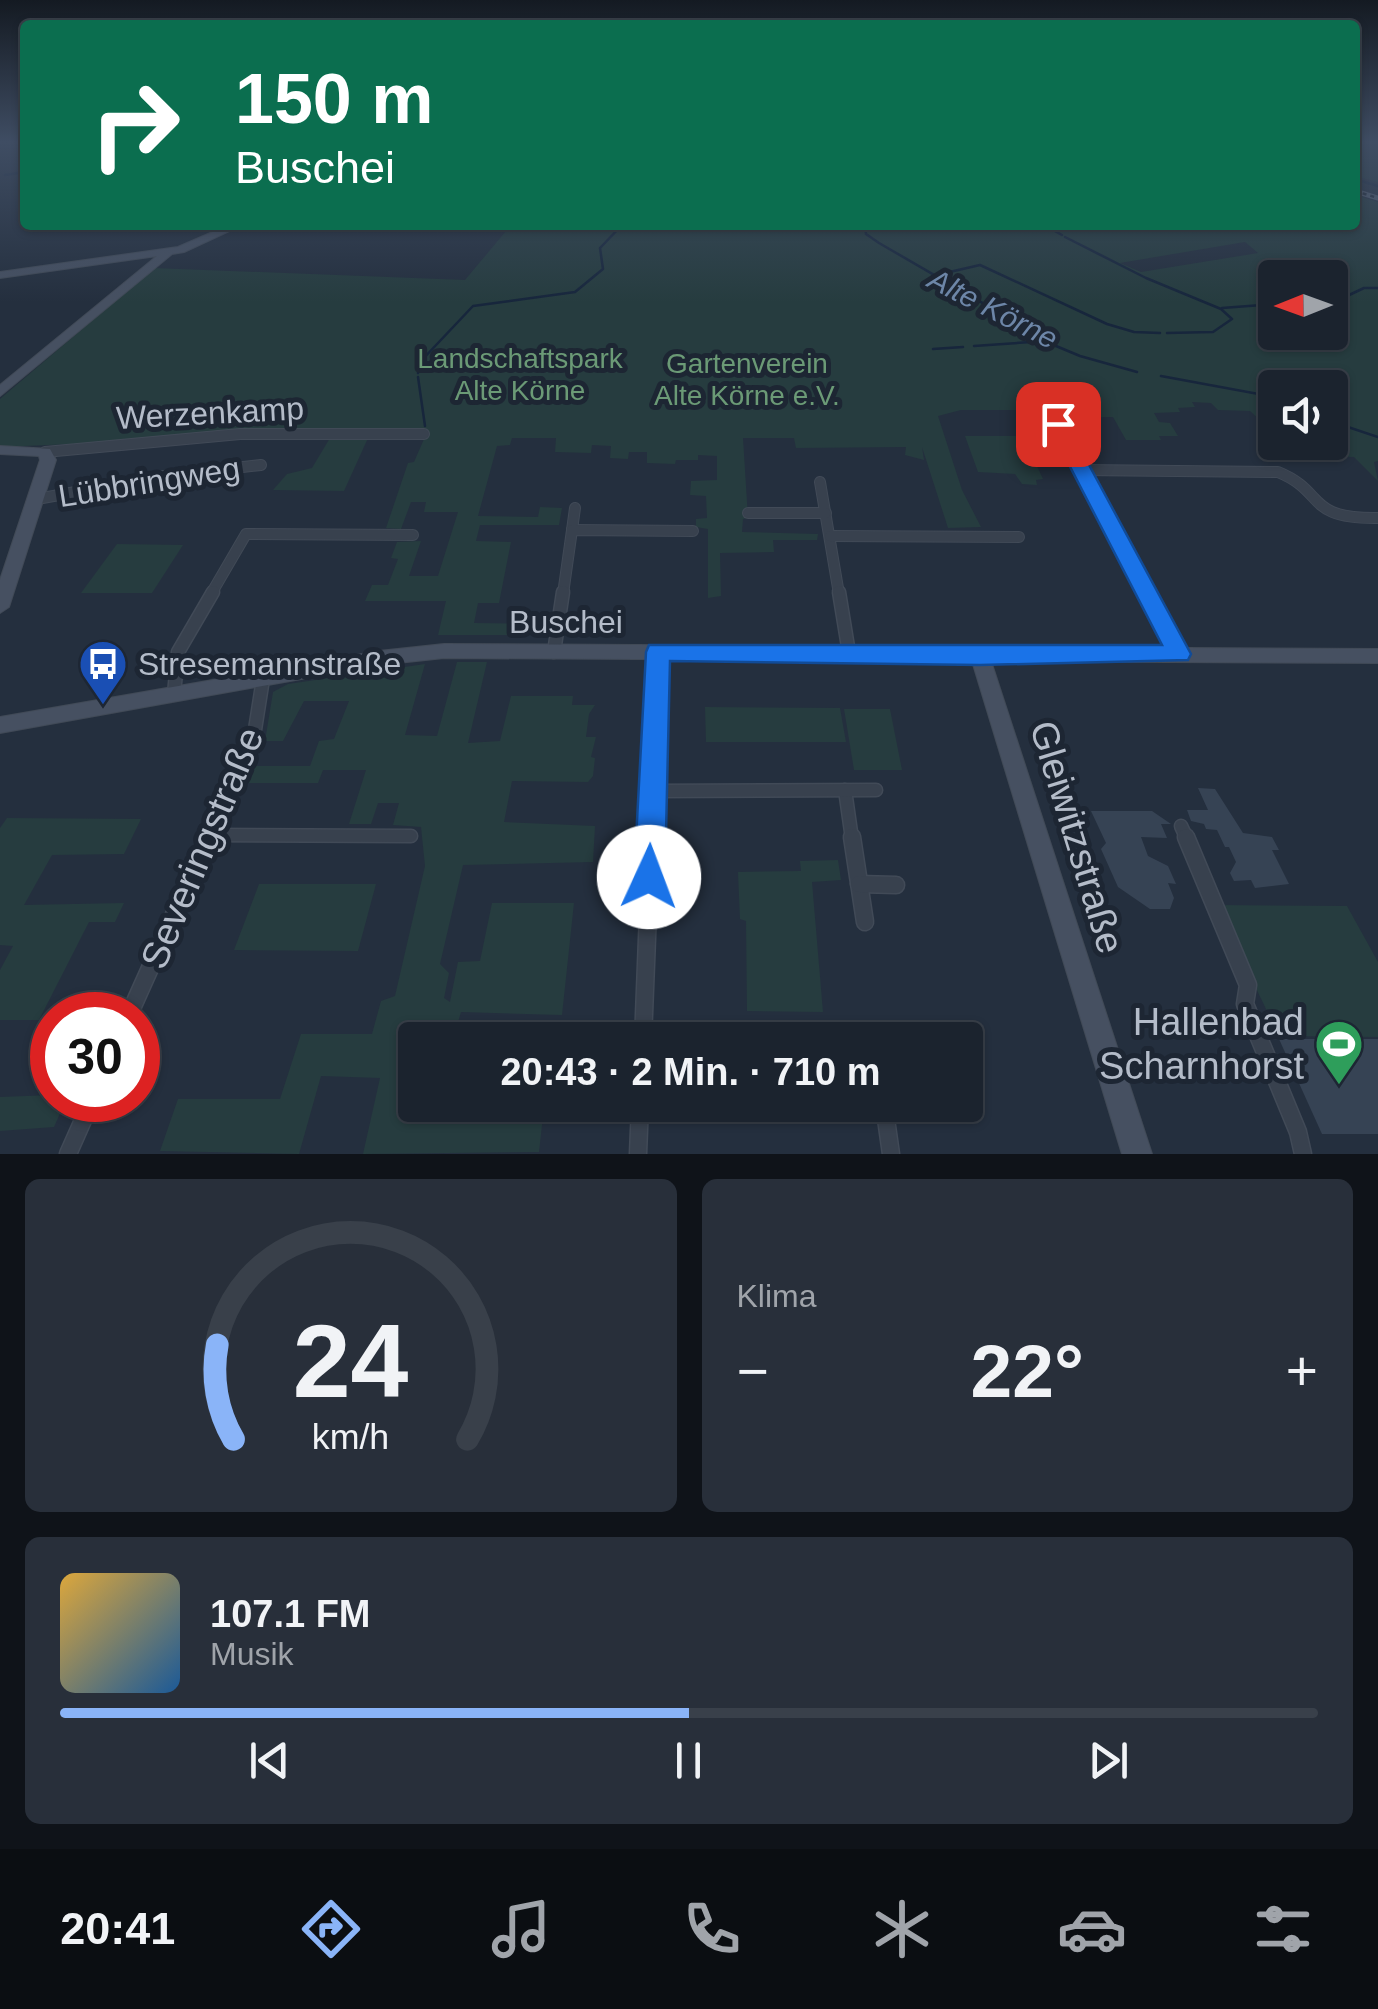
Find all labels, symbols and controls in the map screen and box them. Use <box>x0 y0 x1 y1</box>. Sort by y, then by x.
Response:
icon: right <box>70 60 200 190</box>
text: 150 m <box>235 60 433 138</box>
text: Buschei <box>235 142 395 193</box>
north arrow <box>1258 260 1348 350</box>
map controls <box>1258 260 1348 460</box>
water label: Alte Körne <box>922 261 1063 355</box>
park label: Landschaftspark Alte Körne <box>417 343 624 406</box>
park label: Gartenverein Alte Körne e.V. <box>654 348 840 411</box>
button: sound <box>1258 370 1348 460</box>
pin <box>1016 382 1101 467</box>
street label: Werzenkamp <box>115 390 305 436</box>
icon: arrive <box>1031 397 1086 452</box>
street label: Lübbringweg <box>56 450 242 514</box>
street label: Buschei <box>509 604 623 640</box>
bus stop icon: Stresemannstraße <box>77 638 129 706</box>
place label: Stresemannstraße <box>138 646 401 682</box>
street label: Gleiwitzstraße <box>1022 716 1132 958</box>
street label: Severingstraße <box>132 721 272 975</box>
position arrow <box>597 825 701 929</box>
speed limit sign: 30 <box>30 992 160 1122</box>
place label: Hallenbad Scharnhorst <box>1099 1001 1304 1087</box>
sports icon: Hallenbad Scharnhorst <box>1313 1018 1365 1086</box>
text: 20:43 · 2 Min. · 710 m <box>500 1051 881 1093</box>
text: Klima <box>737 1278 817 1314</box>
text: 24 <box>293 1303 409 1419</box>
text: 22° <box>971 1329 1084 1413</box>
text: − <box>737 1340 769 1402</box>
text: + <box>1286 1340 1318 1402</box>
text: km/h <box>312 1417 389 1457</box>
text: 107.1 FM <box>210 1593 371 1635</box>
text: Musik <box>210 1636 294 1672</box>
icon: previous <box>242 1733 297 1788</box>
icon: pause <box>661 1733 716 1788</box>
icon: next <box>1081 1733 1136 1788</box>
icon: directions <box>296 1894 366 1964</box>
icon: music <box>486 1894 556 1964</box>
icon: phone <box>677 1894 747 1964</box>
icon: climate <box>867 1894 937 1964</box>
icon: car <box>1057 1894 1127 1964</box>
icon: filters <box>1248 1894 1318 1964</box>
text: 20:41 <box>60 1903 175 1954</box>

